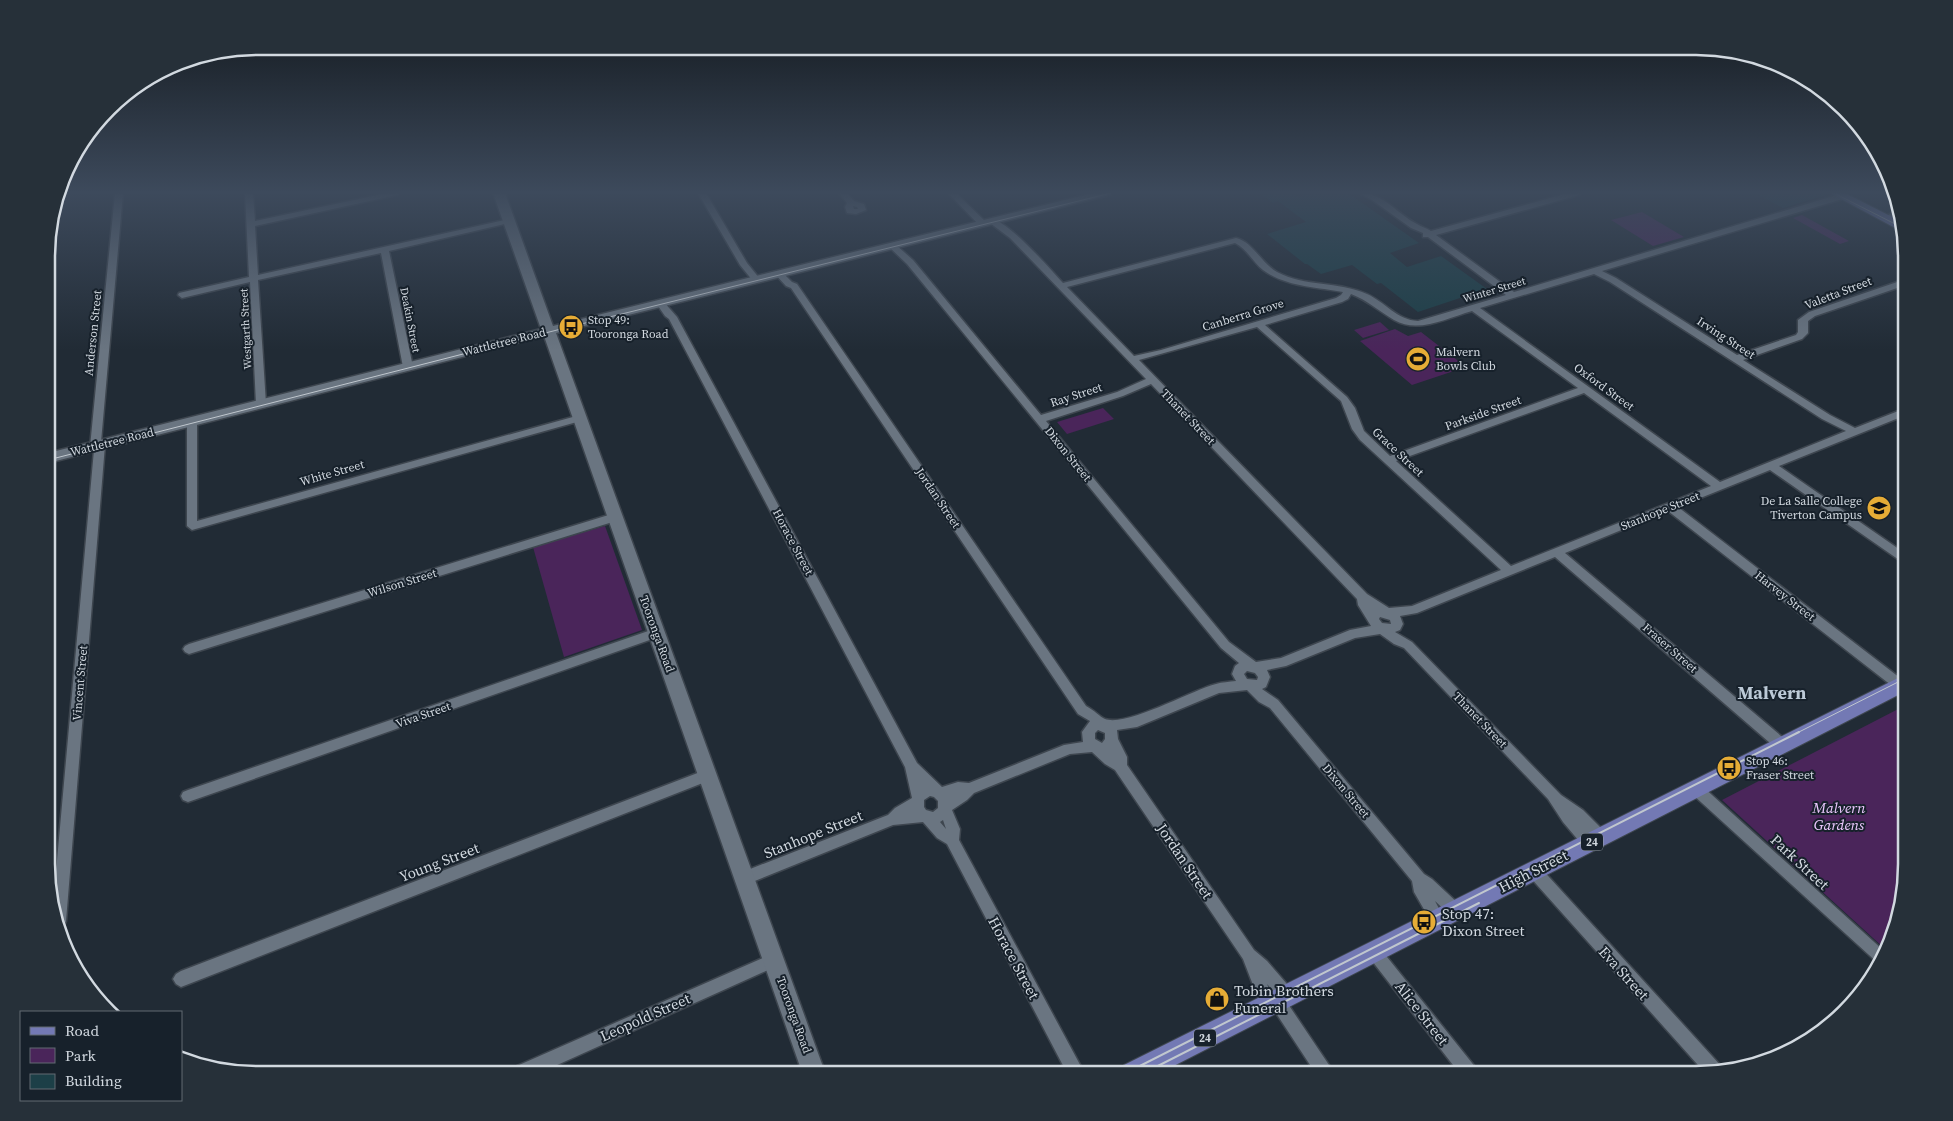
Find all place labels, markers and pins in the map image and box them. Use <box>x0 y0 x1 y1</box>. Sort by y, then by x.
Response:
place label: Stop 49: Tooronga Road <box>588 312 669 342</box>
bus stop icon: Stop 49: Tooronga Road <box>558 314 584 340</box>
place label: Malvern Bowls Club <box>1436 344 1496 374</box>
sports icon: Malvern Bowls Club <box>1405 346 1431 372</box>
place label: De La Salle College Tiverton Campus <box>1761 493 1862 523</box>
school or university icon: De La Salle College Tiverton Campus <box>1866 495 1892 521</box>
place label: Stop 46: Fraser Street <box>1746 753 1814 783</box>
bus stop icon: Stop 46: Fraser Street <box>1716 755 1742 781</box>
place label: Stop 47: Dixon Street <box>1442 903 1524 941</box>
bus stop icon: Stop 47: Dixon Street <box>1411 909 1437 935</box>
place label: Tobin Brothers Funeral <box>1234 980 1334 1018</box>
shop icon: Tobin Brothers Funeral <box>1204 986 1230 1012</box>

